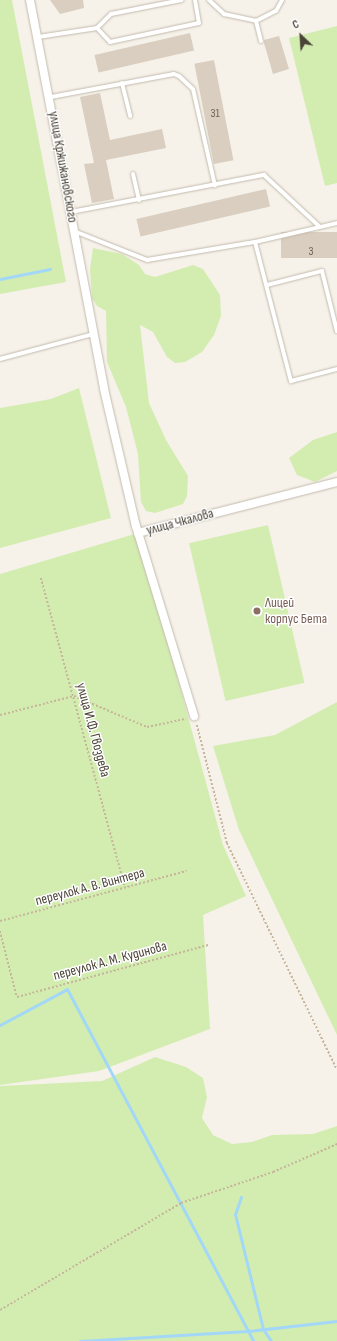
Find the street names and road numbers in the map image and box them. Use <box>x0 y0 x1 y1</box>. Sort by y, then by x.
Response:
street label: улица Кржижановского <box>45 110 81 224</box>
street label: улица Чкалова <box>145 505 215 539</box>
street label: улица И.Ф. Гвоздева <box>72 681 114 779</box>
street label: переулок А. В. Винтера <box>34 864 146 910</box>
street label: переулок А. М. Кудинова <box>51 938 169 984</box>

